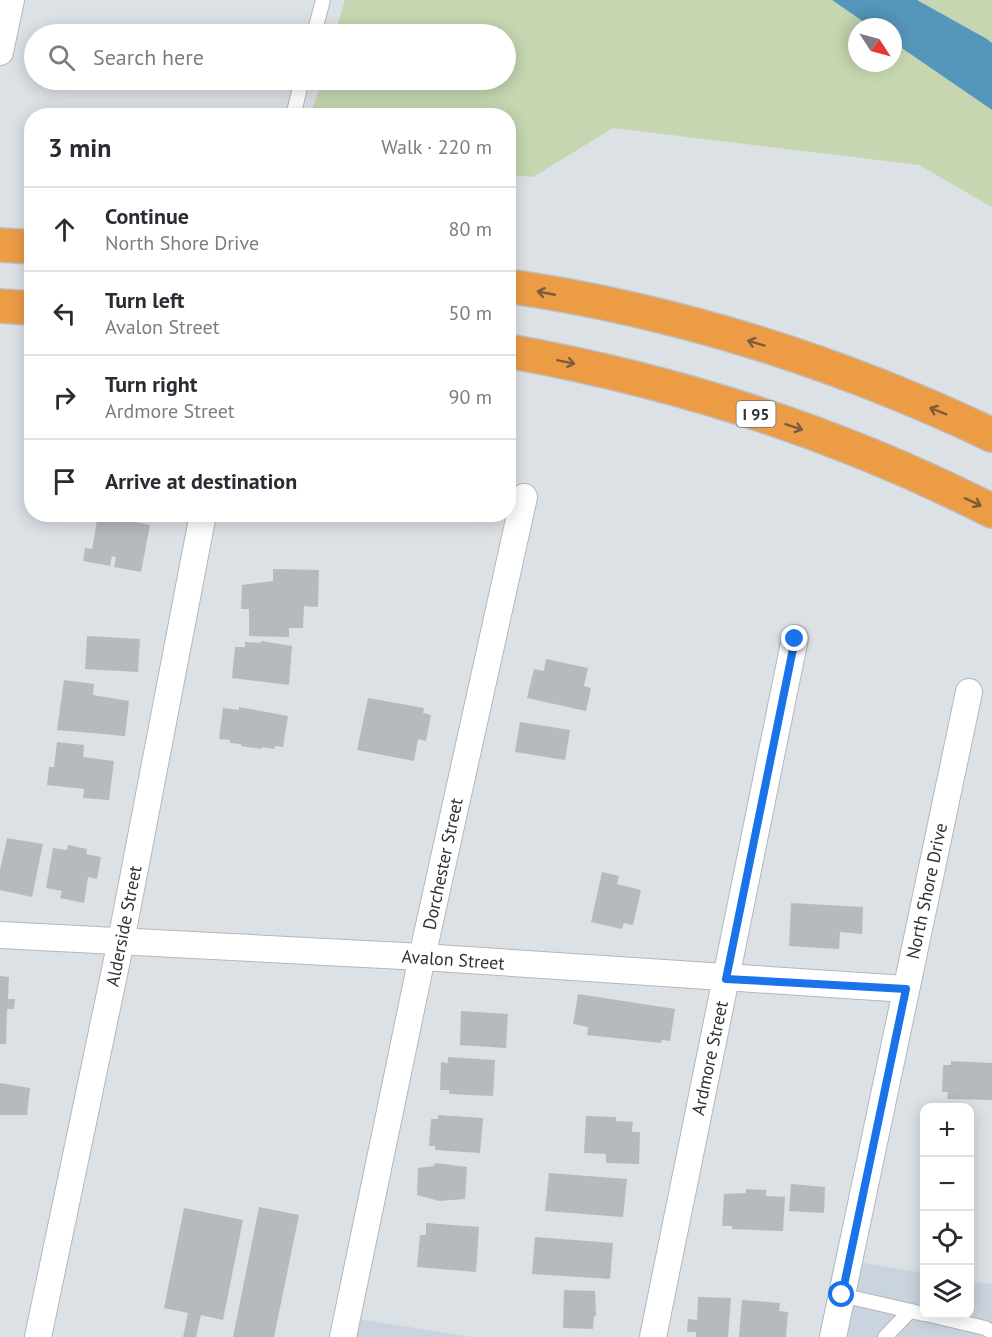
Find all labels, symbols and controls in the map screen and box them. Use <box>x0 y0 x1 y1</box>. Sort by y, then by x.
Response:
north arrow <box>848 18 902 72</box>
search box <box>24 24 516 90</box>
icon: search <box>45 41 78 74</box>
text: Search here <box>93 43 204 71</box>
text: 3 min <box>48 131 111 164</box>
text: Walk · 220 m <box>381 134 492 160</box>
text: Continue <box>105 202 189 230</box>
icon: ahead <box>48 213 81 246</box>
text: 80 m <box>449 216 492 242</box>
text: North Shore Drive <box>105 230 259 256</box>
text: Turn left <box>105 286 185 314</box>
one-way arrow <box>537 287 556 298</box>
icon: left <box>48 297 81 330</box>
text: 50 m <box>449 300 492 326</box>
text: Avalon Street <box>105 314 219 340</box>
one-way arrow <box>747 337 766 348</box>
one-way arrow <box>556 357 575 369</box>
text: Turn right <box>105 370 197 398</box>
icon: right <box>48 381 81 414</box>
text: 90 m <box>449 384 492 410</box>
text: Ardmore Street <box>105 398 235 424</box>
road number: I 95 <box>736 401 776 427</box>
one-way arrow <box>930 405 948 416</box>
one-way arrow <box>784 422 803 433</box>
icon: arrive <box>48 465 81 498</box>
text: Arrive at destination <box>105 467 297 495</box>
one-way arrow <box>964 497 982 509</box>
route end <box>781 625 807 651</box>
street label: Dorchester Street <box>417 796 468 932</box>
street label: North Shore Drive <box>901 821 952 961</box>
street label: Alderside Street <box>101 863 147 988</box>
street label: Avalon Street <box>401 944 505 975</box>
street label: Ardmore Street <box>686 998 733 1117</box>
map controls <box>920 1103 974 1319</box>
button: + <box>920 1103 974 1157</box>
button: − <box>920 1157 974 1211</box>
button: locate <box>920 1211 974 1265</box>
button: layers <box>920 1265 974 1319</box>
route start <box>828 1281 854 1307</box>

